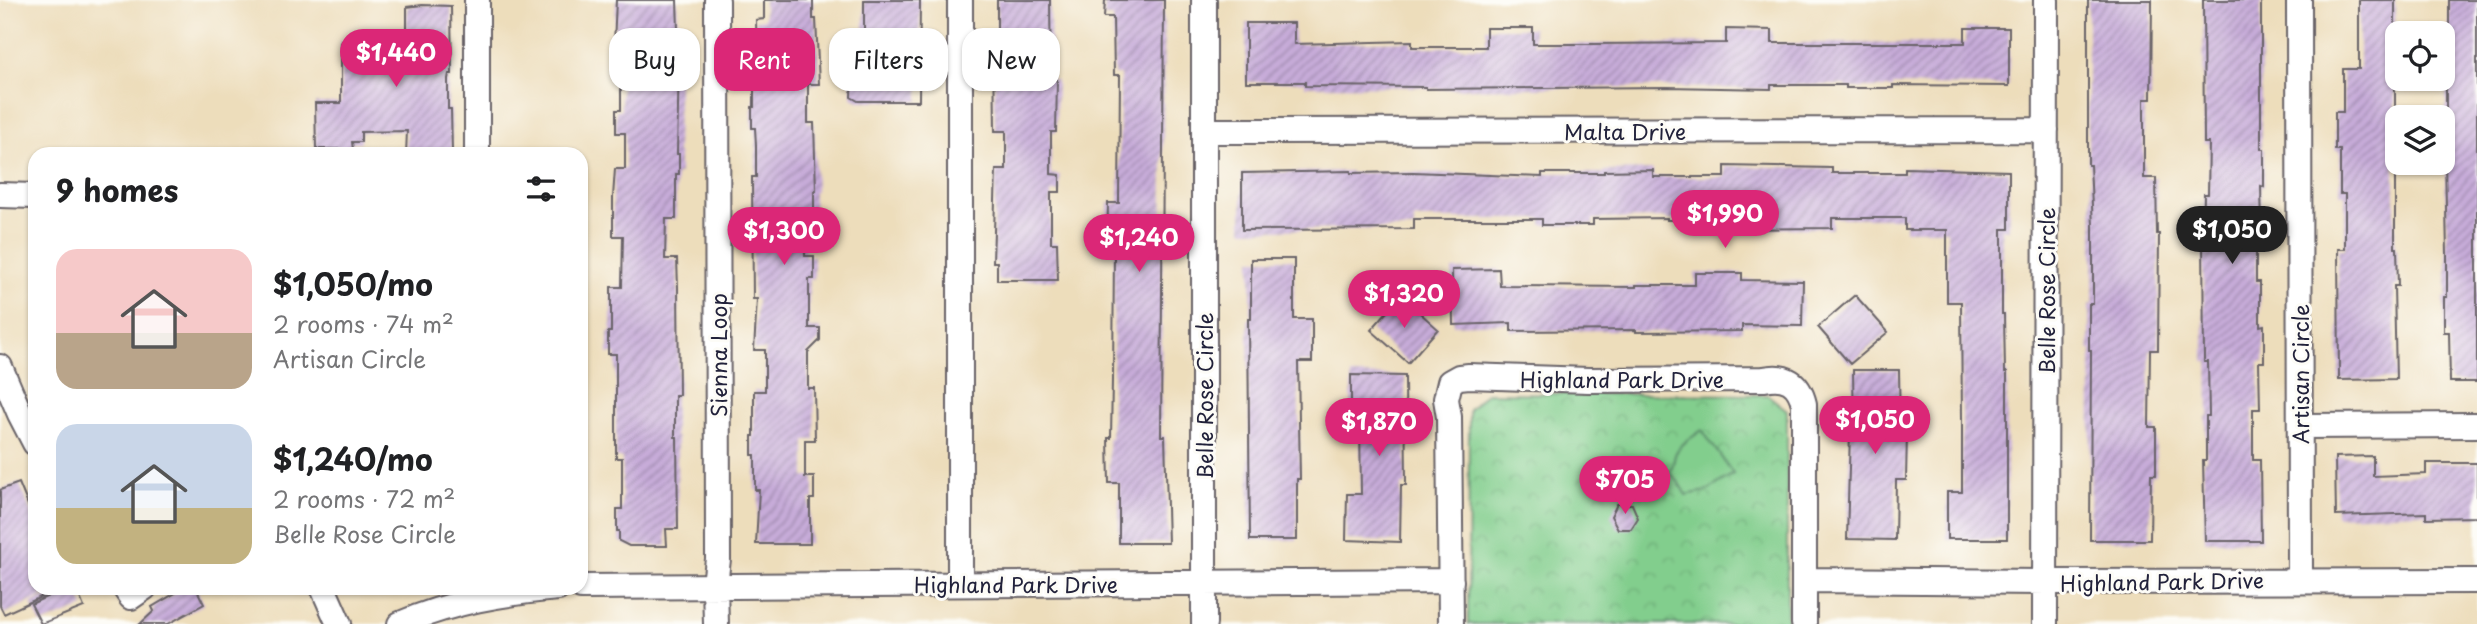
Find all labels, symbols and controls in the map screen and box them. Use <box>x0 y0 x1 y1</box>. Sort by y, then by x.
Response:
map controls <box>2385 21 2455 175</box>
button: locate <box>2385 21 2455 91</box>
chip: Buy <box>609 28 700 91</box>
chip: Rent <box>714 28 815 91</box>
chip: Filters <box>829 28 948 91</box>
chip: New <box>962 28 1060 91</box>
pin: $1,440 <box>339 29 453 89</box>
text: $1,440 <box>356 34 436 69</box>
button: layers <box>2385 105 2455 175</box>
street label: Malta Drive <box>1564 115 1686 147</box>
text: 9 homes <box>56 167 178 212</box>
icon: filters <box>522 170 560 208</box>
pin: $1,990 <box>1668 190 1782 250</box>
text: $1,990 <box>1687 195 1763 230</box>
pin: $1,050 <box>2175 206 2289 266</box>
street label: Belle Rose Circle <box>2030 207 2062 375</box>
pin: $1,300 <box>727 208 841 267</box>
text: $1,050 <box>2192 211 2272 246</box>
text: $1,300 <box>743 212 825 247</box>
pin: $1,240 <box>1082 215 1196 274</box>
text: $1,240 <box>1099 219 1179 254</box>
text: $1,050/mo <box>273 261 433 306</box>
pin: $1,320 <box>1347 270 1461 330</box>
text: $1,320 <box>1364 275 1444 310</box>
icon: home <box>112 277 196 361</box>
street label: Sienna Loop <box>702 293 734 417</box>
street label: Artisan Circle <box>2284 304 2316 444</box>
text: 2 rooms · 74 m² <box>273 306 454 341</box>
street label: Belle Rose Circle <box>1188 312 1220 480</box>
text: Artisan Circle <box>273 341 426 376</box>
street label: Highland Park Drive <box>1520 363 1724 395</box>
pin: $1,050 <box>1818 396 1932 456</box>
pin: $1,870 <box>1322 398 1436 458</box>
text: $1,050 <box>1835 401 1915 436</box>
text: $1,870 <box>1341 403 1417 438</box>
text: $1,240/mo <box>273 436 433 481</box>
icon: home <box>112 452 196 536</box>
pin: $705 <box>1584 456 1666 516</box>
text: $705 <box>1595 461 1655 496</box>
text: 2 rooms · 72 m² <box>273 481 455 516</box>
text: Belle Rose Circle <box>273 516 456 551</box>
street label: Highland Park Drive <box>2060 563 2264 599</box>
street label: Highland Park Drive <box>914 568 1118 600</box>

